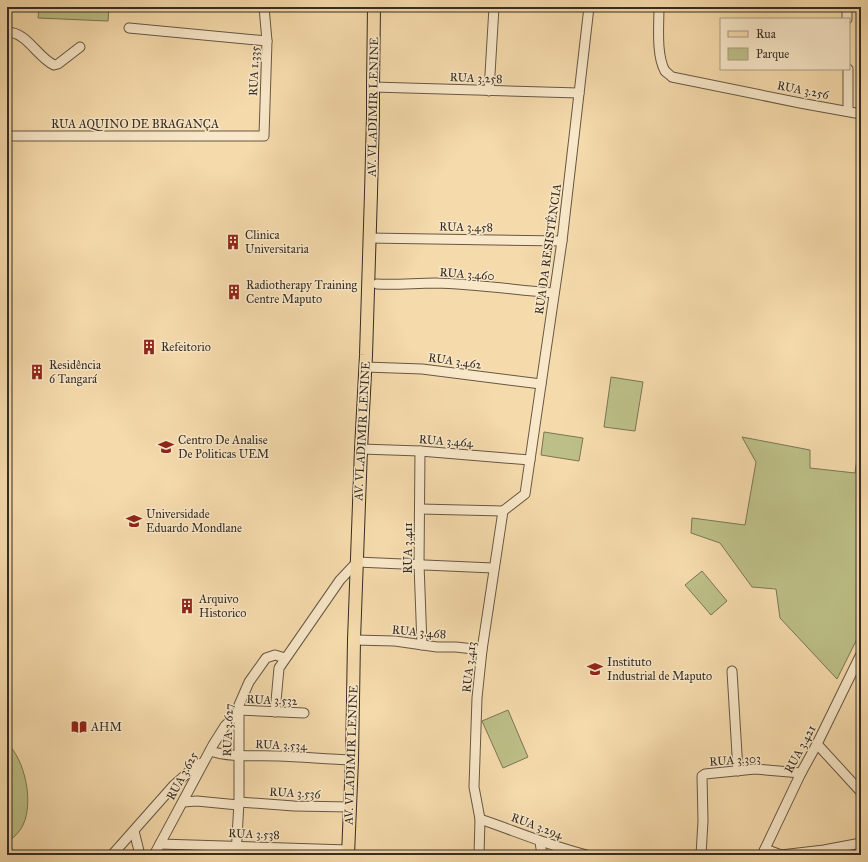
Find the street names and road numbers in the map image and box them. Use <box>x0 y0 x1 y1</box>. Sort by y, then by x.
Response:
street label: AV. VLADIMIR LENINE <box>365 36 381 178</box>
street label: RUA 1.335 <box>246 45 262 96</box>
street label: RUA 3.258 <box>449 70 503 86</box>
street label: RUA 3.256 <box>776 78 831 102</box>
street label: RUA AQUINO DE BRAGANÇA <box>51 117 219 131</box>
street label: RUA DA RESISTÊNCIA <box>531 183 564 315</box>
street label: RUA 3.458 <box>439 220 493 234</box>
street label: RUA 3.460 <box>439 265 495 283</box>
street label: RUA 3.462 <box>427 350 483 372</box>
street label: AV. VLADIMIR LENINE <box>351 360 373 502</box>
street label: RUA 3.464 <box>418 432 474 450</box>
street label: RUA 3.411 <box>401 522 415 574</box>
street label: RUA 3.468 <box>391 623 447 641</box>
street label: RUA 3.413 <box>459 641 479 693</box>
street label: AV. VLADIMIR LENINE <box>342 684 360 826</box>
street label: RUA 3.532 <box>246 692 298 708</box>
street label: RUA 3.627 <box>220 703 236 757</box>
street label: RUA 3.421 <box>781 722 819 775</box>
street label: RUA 3.534 <box>255 737 308 753</box>
street label: RUA 3.625 <box>163 749 201 803</box>
street label: RUA 3.303 <box>709 751 761 769</box>
street label: RUA 3.536 <box>269 785 322 801</box>
street label: RUA 3.294 <box>509 810 565 842</box>
street label: RUA 3.538 <box>228 826 280 842</box>

